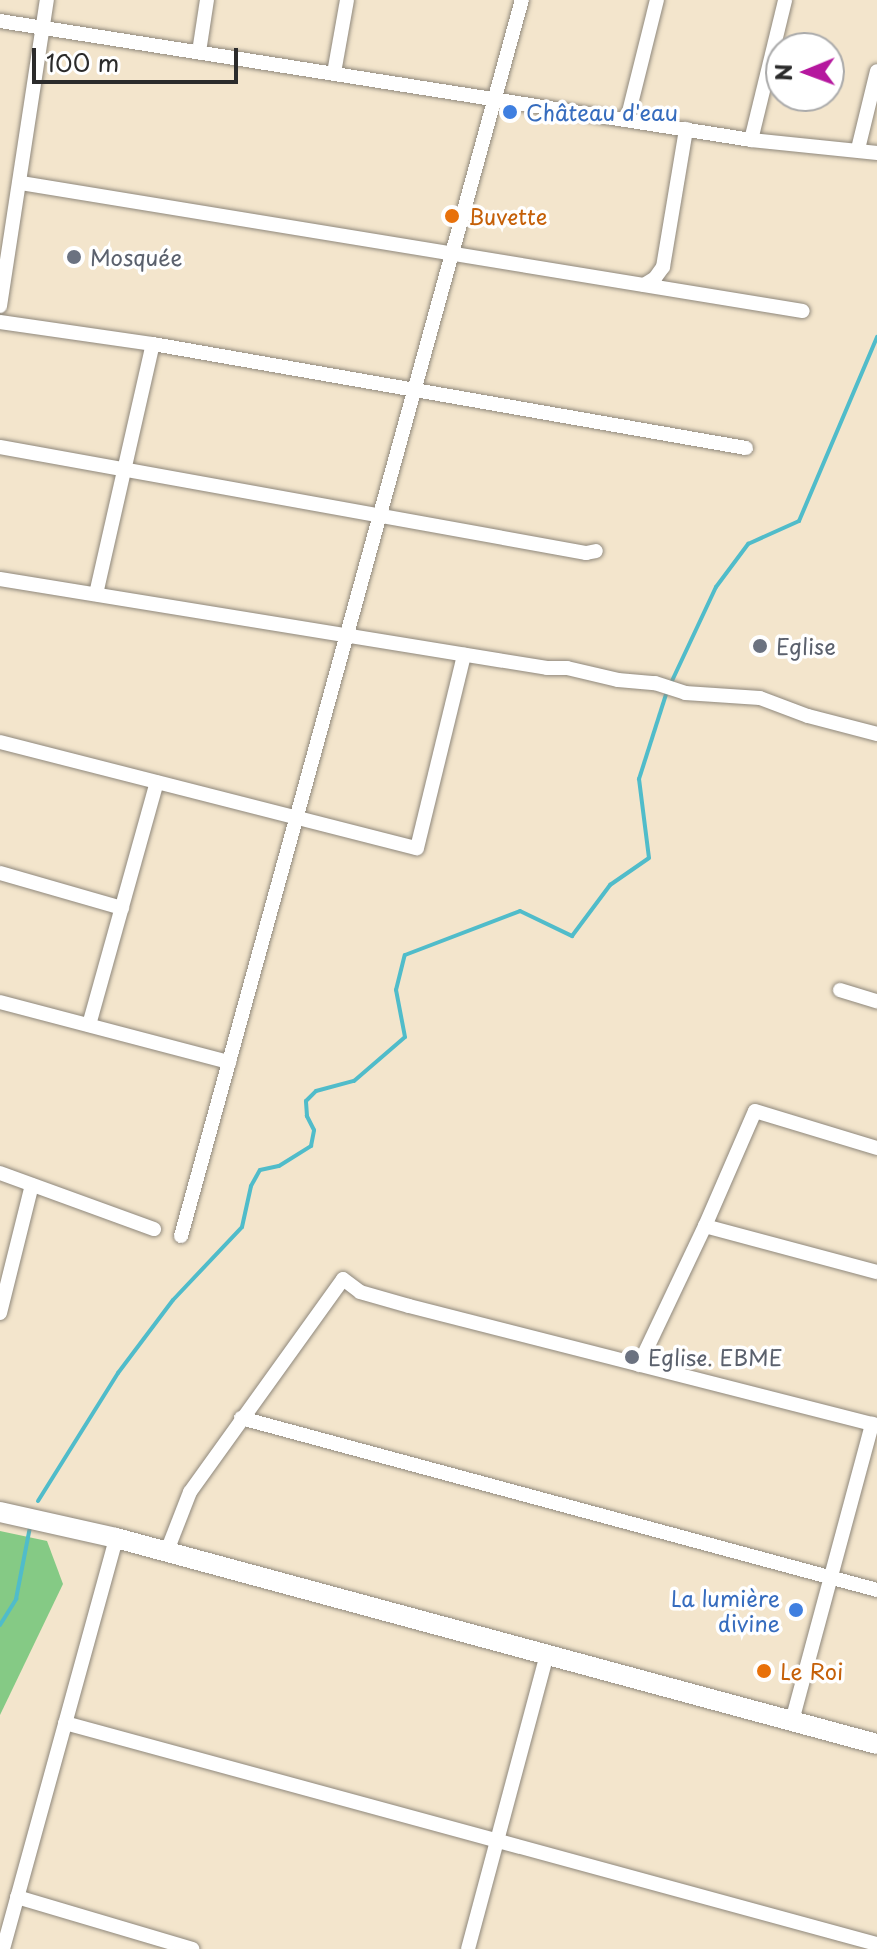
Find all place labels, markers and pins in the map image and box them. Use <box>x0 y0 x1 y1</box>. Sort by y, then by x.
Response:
place label: Château d'eau <box>526 99 679 125</box>
marker: Château d'eau <box>501 103 519 121</box>
place label: Buvette <box>468 203 547 229</box>
marker: Buvette <box>443 207 461 225</box>
place label: Mosquée <box>90 244 182 270</box>
marker: Mosquée <box>65 248 83 266</box>
place label: Eglise <box>776 633 836 659</box>
marker: Eglise <box>751 637 769 655</box>
place label: Eglise. EBME <box>648 1344 784 1370</box>
marker: Eglise. EBME <box>623 1348 641 1366</box>
place label: La lumière divine <box>668 1584 780 1636</box>
marker: La lumière divine <box>787 1601 805 1619</box>
place label: Le Roi <box>780 1658 845 1684</box>
marker: Le Roi <box>755 1662 773 1680</box>

